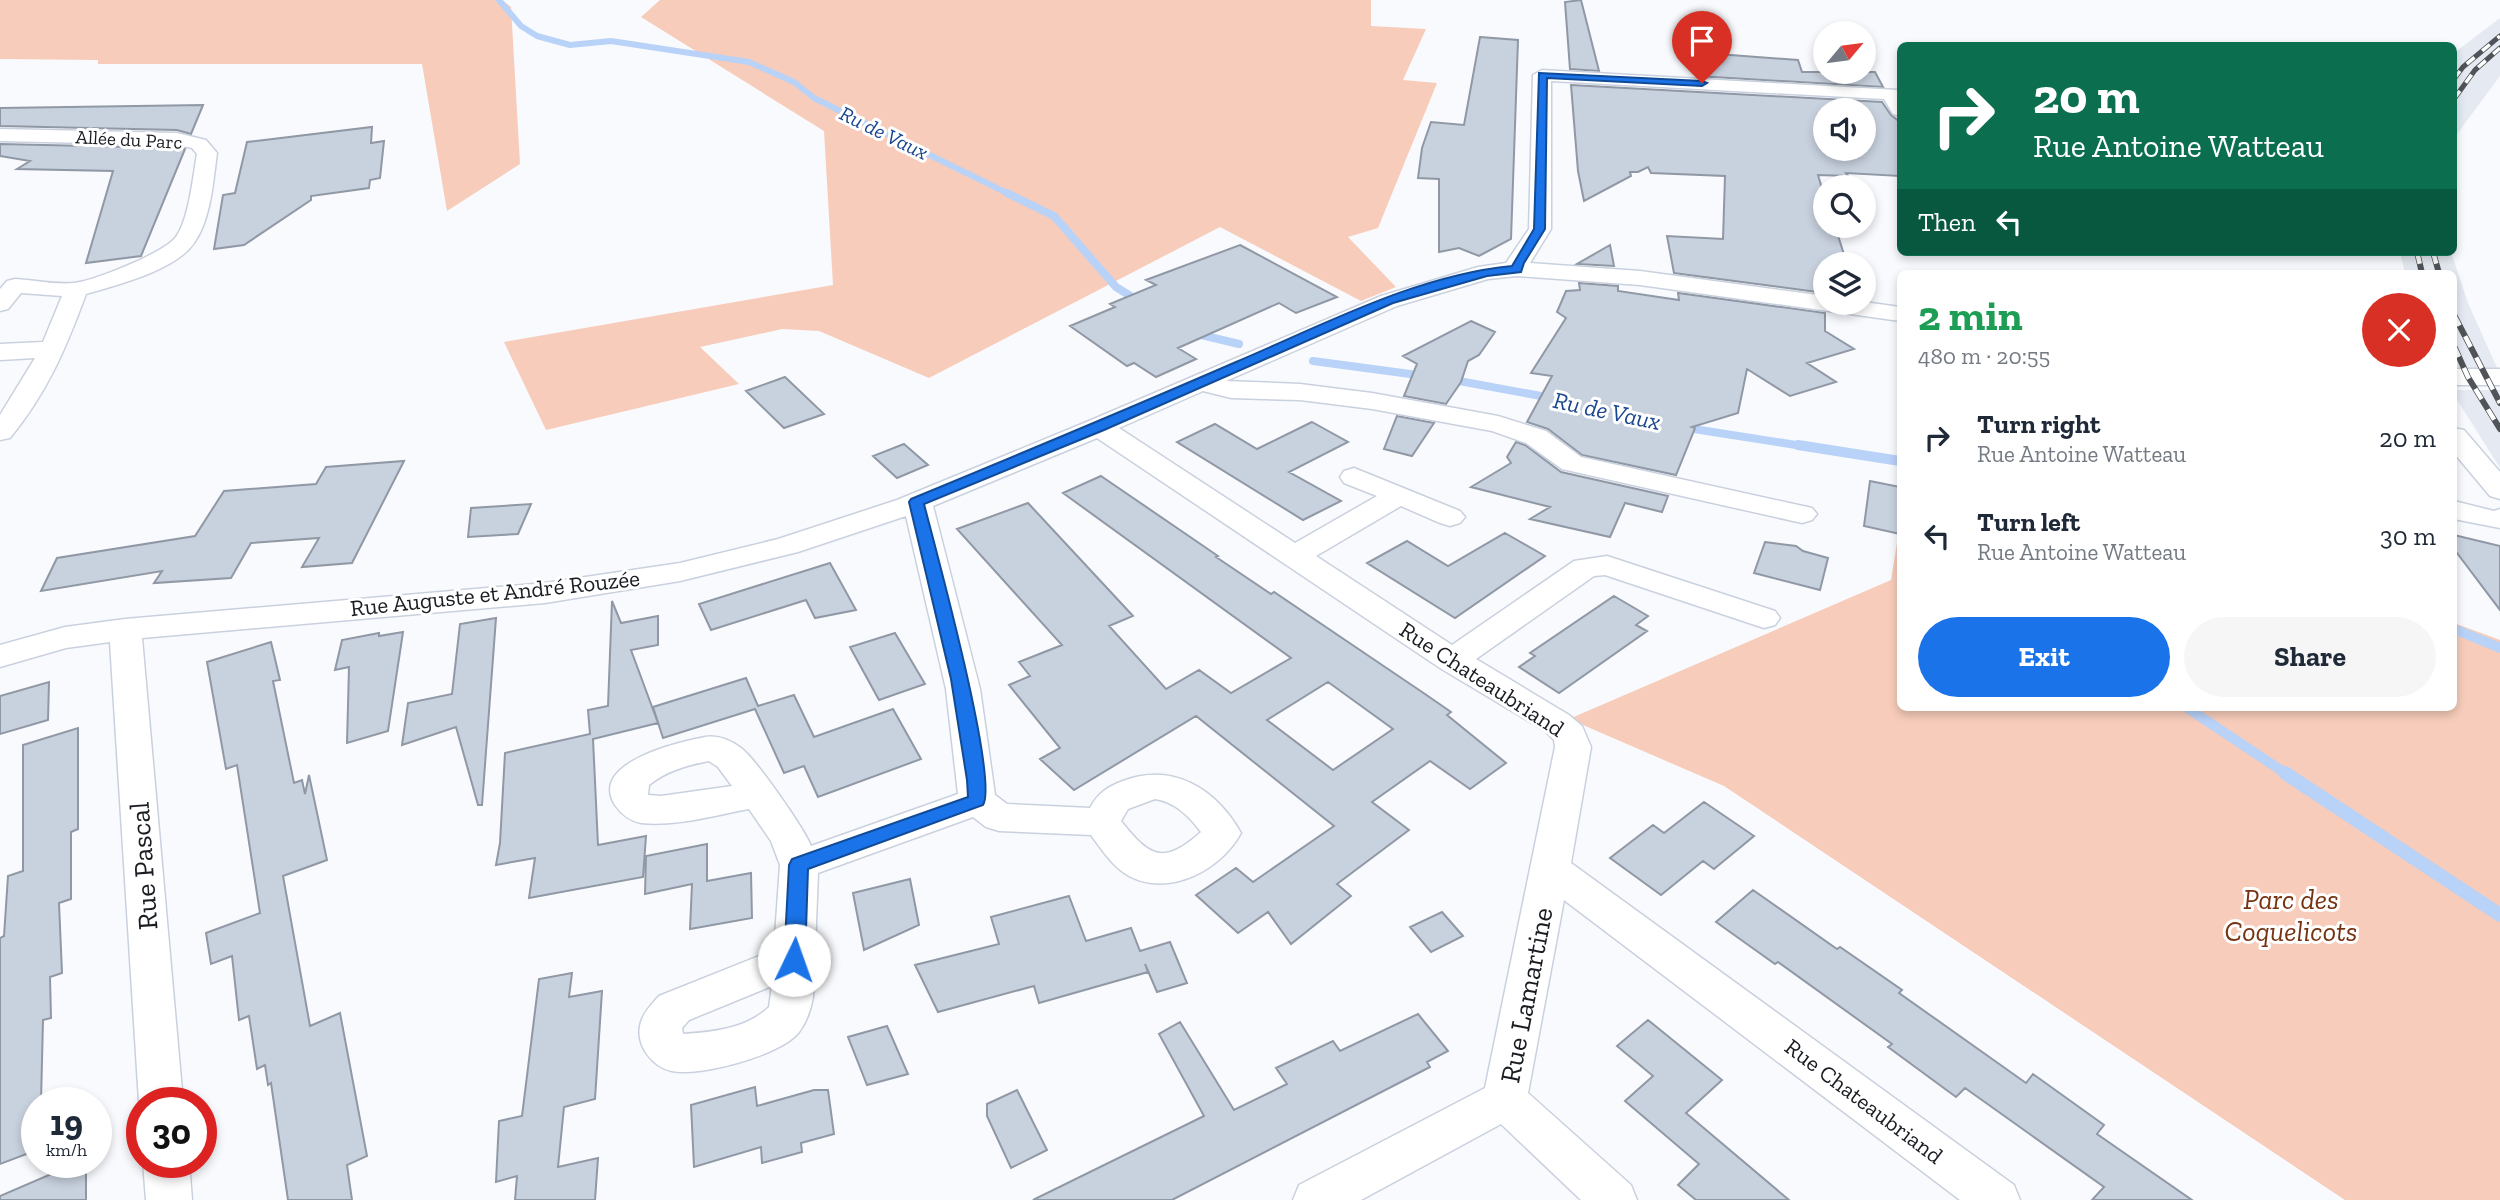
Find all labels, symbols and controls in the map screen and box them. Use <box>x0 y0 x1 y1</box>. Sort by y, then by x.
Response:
pin <box>1672 11 1732 83</box>
north arrow <box>1813 21 1876 84</box>
map controls <box>1813 21 1876 315</box>
icon: arrive <box>1683 22 1721 60</box>
text: 20 m <box>2033 67 2140 126</box>
icon: right <box>1918 70 2009 161</box>
button: sound <box>1813 98 1876 161</box>
water label: Ru de Vaux <box>836 100 933 165</box>
street label: Allée du Parc <box>75 125 183 154</box>
text: Rue Antoine Watteau <box>2033 127 2324 165</box>
button: search <box>1813 175 1876 238</box>
icon: left <box>1990 203 2028 241</box>
text: Then <box>1918 206 1976 238</box>
button: layers <box>1813 252 1876 315</box>
text: 2 min <box>1918 290 2023 341</box>
button: close <box>2362 293 2436 367</box>
text: 480 m · 20:55 <box>1918 342 2050 370</box>
water label: Ru de Vaux <box>1551 385 1664 436</box>
text: Turn right <box>1977 408 2100 440</box>
icon: right <box>1918 419 1956 457</box>
text: 20 m <box>2379 422 2436 454</box>
text: Rue Antoine Watteau <box>1977 440 2186 468</box>
text: Turn left <box>1977 506 2080 538</box>
icon: left <box>1918 517 1956 555</box>
text: 30 m <box>2380 520 2436 552</box>
text: Rue Antoine Watteau <box>1977 538 2186 566</box>
street label: Rue Auguste et André Rouzée <box>349 564 641 622</box>
street label: Rue Chateaubriand <box>1394 615 1570 743</box>
button: Exit <box>1918 617 2170 697</box>
button: Share <box>2184 617 2436 697</box>
street label: Rue Pascal <box>123 801 164 931</box>
park label: Parc des Coquelicots <box>2225 883 2357 948</box>
street label: Rue Lamartine <box>1493 904 1560 1086</box>
position arrow <box>757 923 831 997</box>
street label: Rue Chateaubriand <box>1779 1032 1949 1170</box>
speed limit sign: 30 <box>126 1087 217 1178</box>
text: 19 <box>50 1102 83 1144</box>
text: km/h <box>46 1139 87 1161</box>

